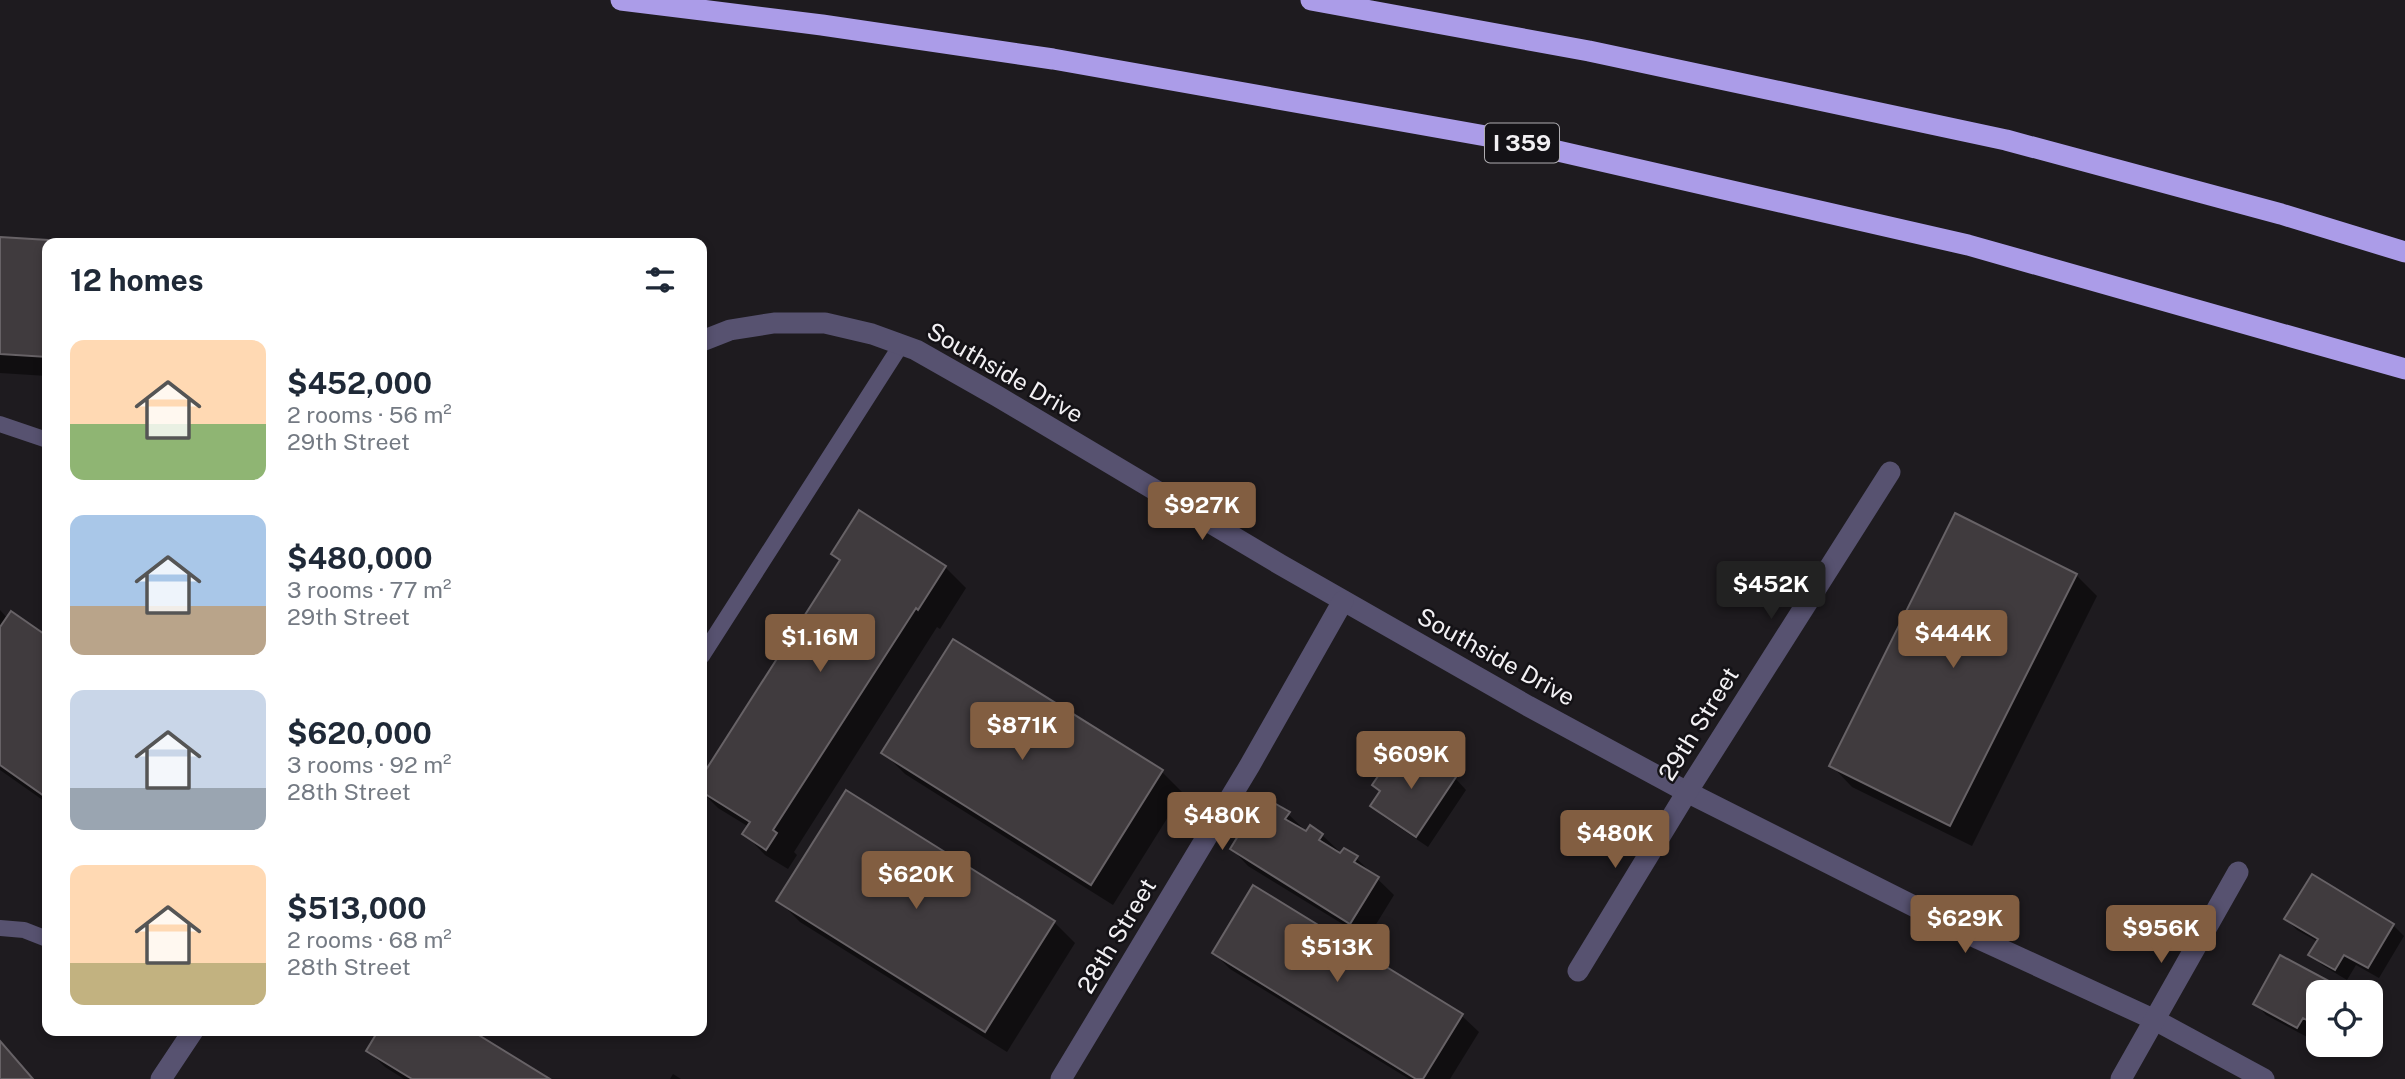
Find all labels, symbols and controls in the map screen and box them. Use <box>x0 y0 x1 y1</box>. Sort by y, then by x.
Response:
road number: I 359 <box>1485 124 1559 162</box>
icon: filters <box>641 261 679 299</box>
text: 12 homes <box>70 262 204 298</box>
street label: Southside Drive <box>922 316 1089 428</box>
text: $452,000 <box>287 365 432 401</box>
icon: home <box>126 368 210 452</box>
text: 2 rooms · 56 m² <box>287 401 452 428</box>
text: 29th Street <box>287 428 410 455</box>
pin: $927K <box>1153 482 1251 542</box>
text: $927K <box>1164 491 1240 518</box>
text: $480,000 <box>287 540 433 576</box>
icon: home <box>126 543 210 627</box>
pin: $452K <box>1722 562 1820 621</box>
text: $452K <box>1732 570 1810 597</box>
text: 3 rooms · 77 m² <box>287 576 451 603</box>
street label: Southside Drive <box>1413 601 1580 711</box>
text: 29th Street <box>287 603 410 630</box>
pin: $444K <box>1904 610 2002 670</box>
pin: $1.16M <box>763 614 877 674</box>
text: $444K <box>1914 619 1992 646</box>
text: $1.16M <box>781 623 859 650</box>
street label: 29th Street <box>1652 662 1744 785</box>
pin: $871K <box>973 702 1071 762</box>
text: $871K <box>986 711 1058 738</box>
text: $620,000 <box>287 715 432 751</box>
icon: home <box>126 718 210 802</box>
pin: $609K <box>1362 732 1460 791</box>
text: $609K <box>1372 740 1450 767</box>
text: 3 rooms · 92 m² <box>287 751 452 778</box>
text: 28th Street <box>287 778 411 805</box>
pin: $480K <box>1173 792 1271 852</box>
text: $480K <box>1183 801 1261 828</box>
pin: $480K <box>1566 810 1664 870</box>
text: $480K <box>1576 819 1654 846</box>
pin: $620K <box>867 852 965 911</box>
text: $620K <box>878 860 954 887</box>
street label: 28th Street <box>1071 873 1161 998</box>
text: $513,000 <box>287 890 427 926</box>
icon: home <box>126 893 210 977</box>
pin: $629K <box>1916 895 2014 955</box>
text: $629K <box>1926 904 2004 931</box>
pin: $956K <box>2112 906 2210 965</box>
text: $956K <box>2122 914 2200 941</box>
pin: $513K <box>1288 925 1386 984</box>
text: 2 rooms · 68 m² <box>287 926 452 953</box>
text: $513K <box>1301 933 1373 960</box>
text: 28th Street <box>287 953 411 980</box>
map controls <box>2306 980 2383 1057</box>
button: locate <box>2306 980 2383 1057</box>

